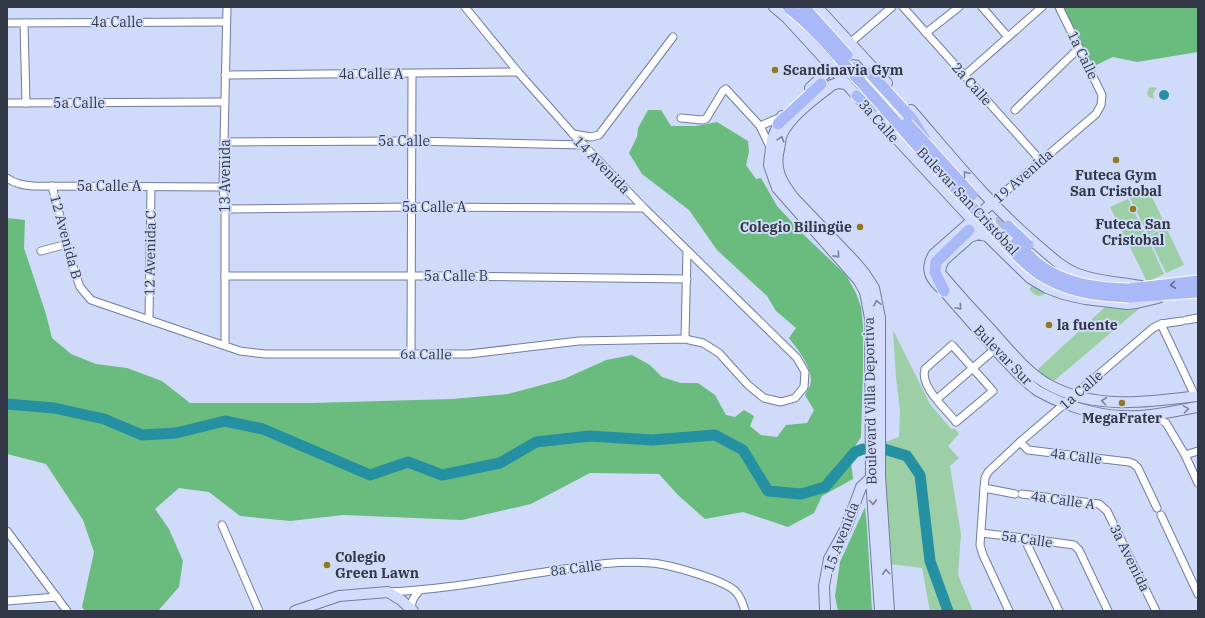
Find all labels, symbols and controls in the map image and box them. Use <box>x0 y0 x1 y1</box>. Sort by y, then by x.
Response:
street label: 4a Calle <box>91 13 143 31</box>
street label: 1a Calle <box>1064 28 1102 82</box>
street label: 2a Calle <box>948 59 996 109</box>
place label: Scandinavia Gym <box>783 61 904 79</box>
street label: 4a Calle A <box>339 65 404 83</box>
marker: Scandinavia Gym <box>770 65 780 75</box>
street label: 5a Calle <box>53 94 105 112</box>
street label: 3a Calle <box>855 96 903 146</box>
street label: 5a Calle <box>378 132 430 150</box>
street label: 14 Avenida <box>570 132 634 198</box>
one-way arrow <box>777 135 785 142</box>
street label: 13 Avenida <box>216 139 234 213</box>
street label: Bulevar San Cristóbal <box>913 143 1023 259</box>
street label: 19 Avenida <box>989 145 1057 207</box>
marker: Futeca Gym San Cristobal <box>1111 155 1121 165</box>
place label: Futeca Gym San Cristobal <box>1070 166 1162 200</box>
one-way arrow <box>964 171 971 179</box>
street label: 5a Calle A <box>77 177 142 195</box>
street label: 12 Avenida B <box>46 193 86 281</box>
street label: 5a Calle A <box>402 198 467 216</box>
marker: Futeca San Cristobal <box>1128 204 1138 214</box>
street label: 12 Avenida C <box>140 210 160 296</box>
place label: Futeca San Cristobal <box>1095 215 1171 249</box>
place label: Colegio Bilingüe <box>740 218 852 236</box>
marker: Colegio Bilingüe <box>855 222 865 232</box>
one-way arrow <box>833 251 840 258</box>
street label: 5a Calle B <box>424 267 488 285</box>
one-way arrow <box>1170 280 1176 289</box>
one-way arrow <box>873 299 881 306</box>
one-way arrow <box>954 303 961 310</box>
place label: la fuente <box>1057 316 1118 334</box>
street label: Boulevard Villa Deportiva <box>860 317 880 485</box>
marker: la fuente <box>1044 320 1054 330</box>
street label: Bulevar Sur <box>970 321 1037 390</box>
street label: 6a Calle <box>400 345 452 363</box>
street label: 1a Calle <box>1056 366 1106 414</box>
one-way arrow <box>1100 397 1107 406</box>
marker: MegaFrater <box>1117 398 1127 408</box>
one-way arrow <box>1183 405 1189 414</box>
place label: MegaFrater <box>1082 409 1162 427</box>
street label: 4a Calle <box>1049 444 1103 468</box>
street label: 4a Calle A <box>1030 487 1097 513</box>
street label: 15 Avenida <box>819 499 863 575</box>
one-way arrow <box>868 499 877 505</box>
street label: 3a Avenida <box>1106 521 1154 595</box>
street label: 5a Calle <box>1000 526 1054 552</box>
place label: Colegio Green Lawn <box>335 548 419 582</box>
street label: 8a Calle <box>549 556 603 580</box>
marker: Colegio Green Lawn <box>322 560 332 570</box>
one-way arrow <box>882 569 891 575</box>

